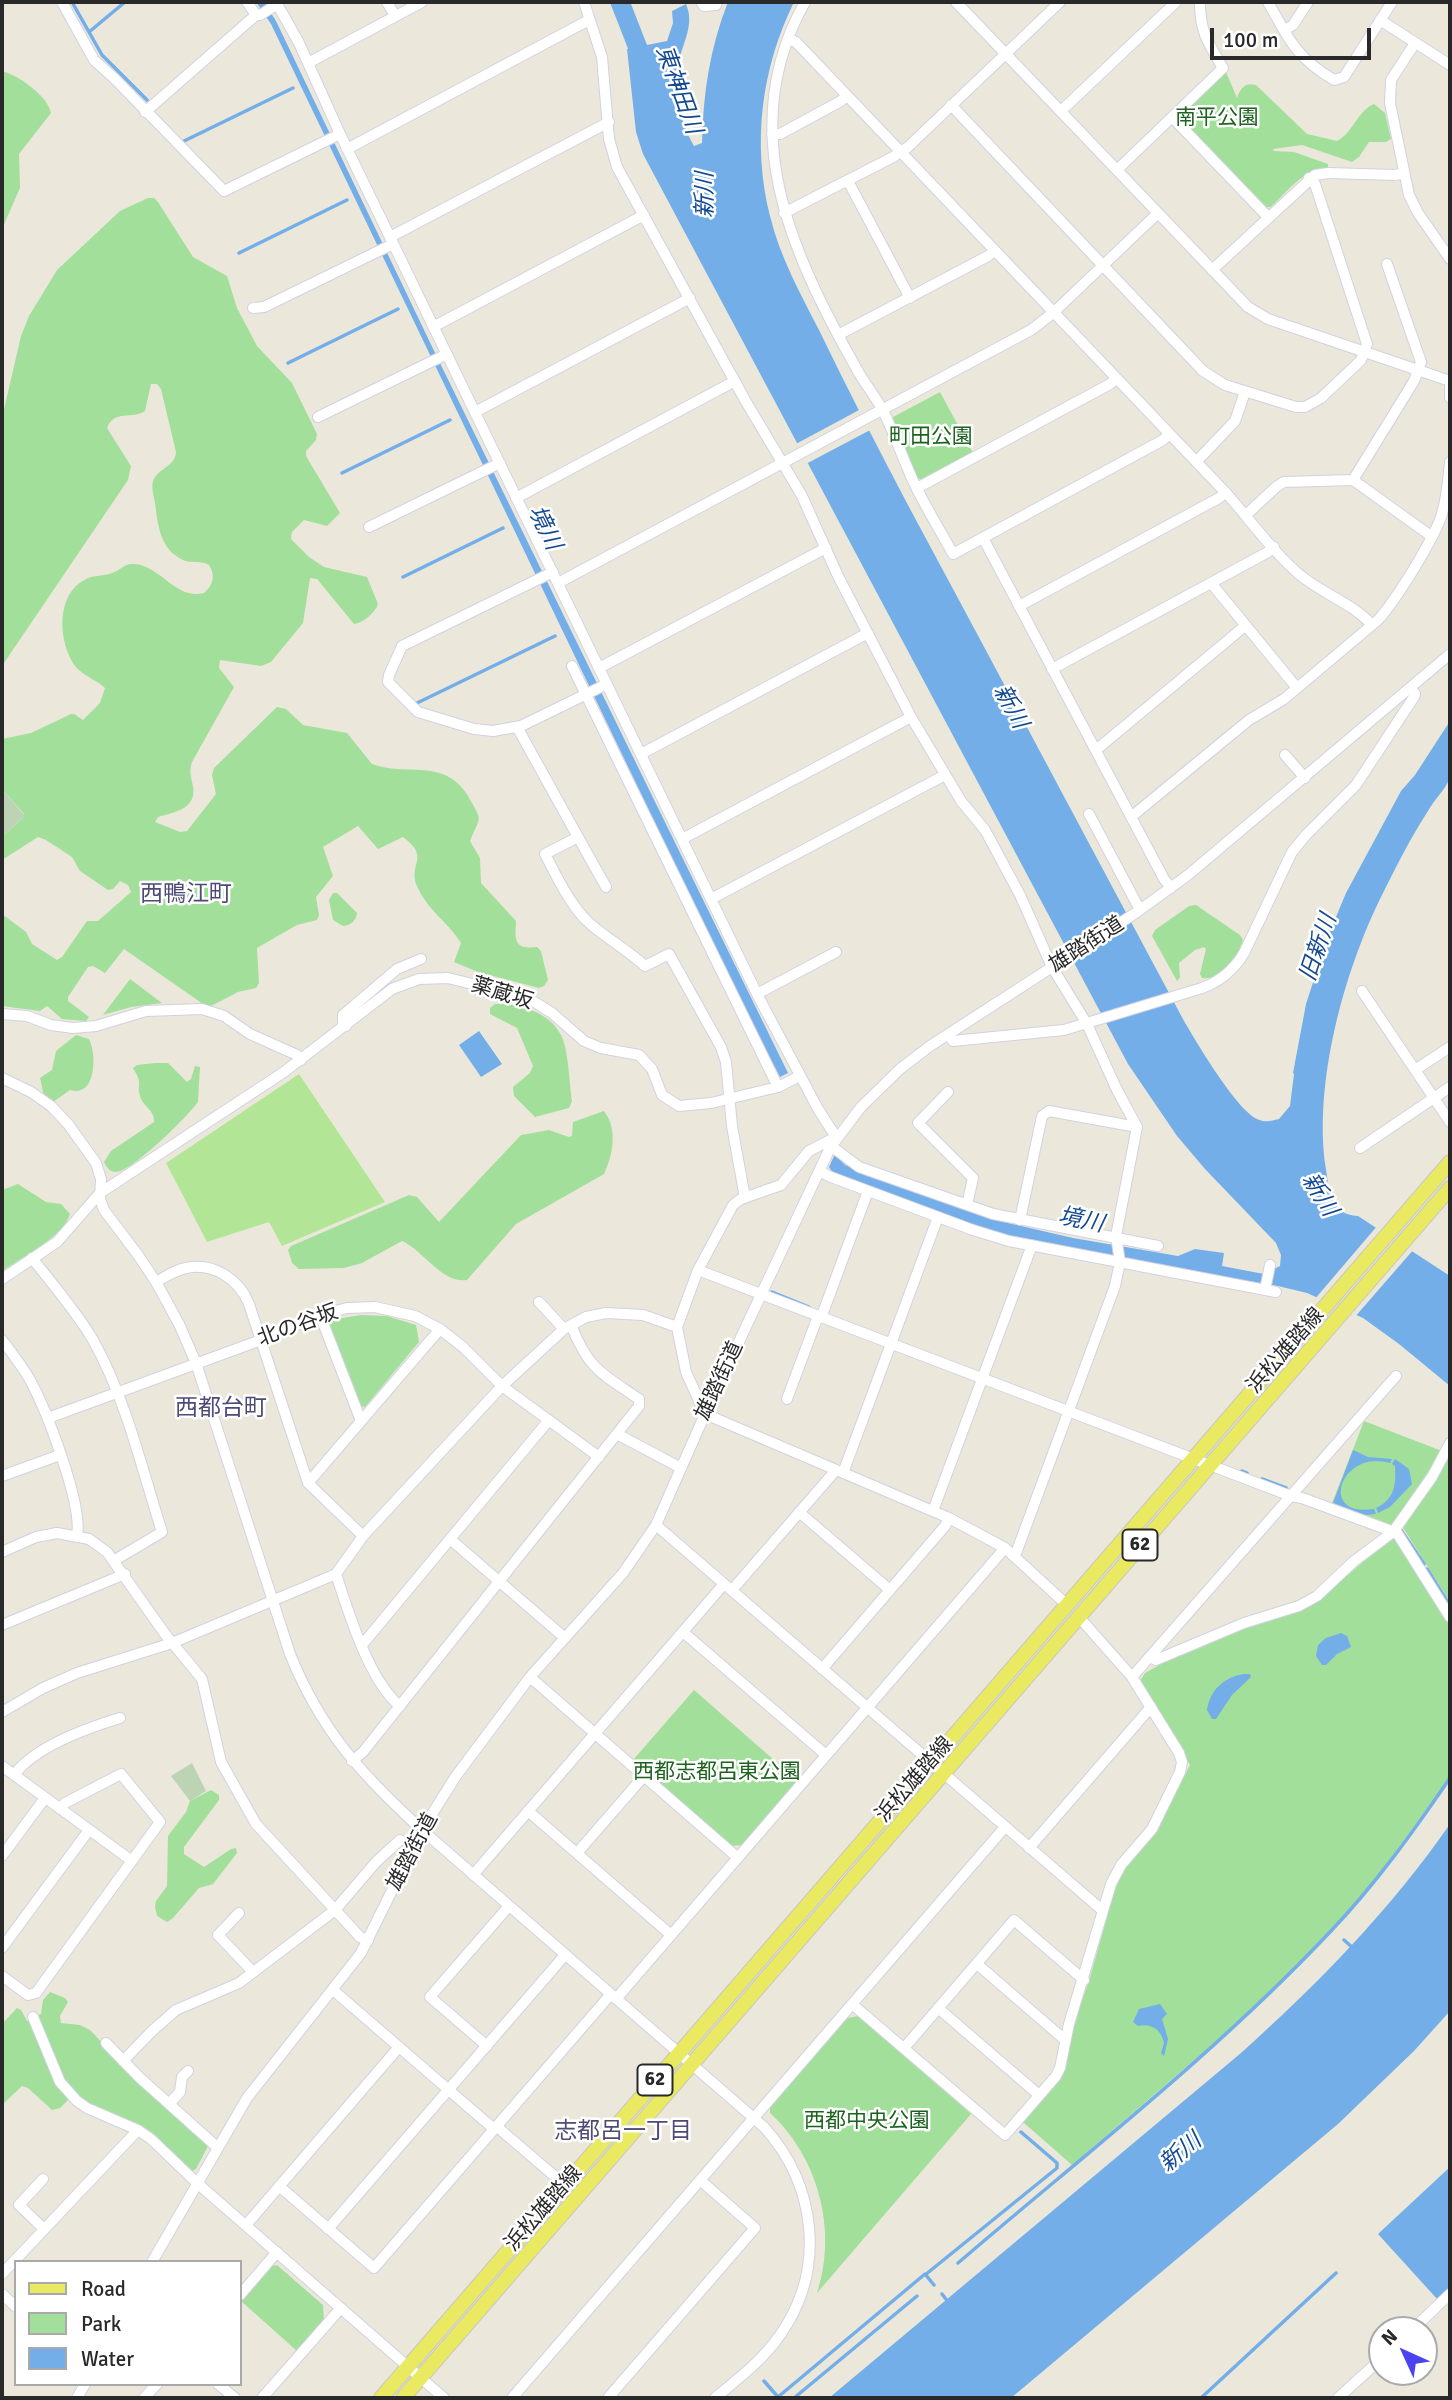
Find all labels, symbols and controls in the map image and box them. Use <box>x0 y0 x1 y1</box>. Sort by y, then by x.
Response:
scale bar <box>1214 14 1375 58</box>
text: 100 m <box>1223 27 1278 53</box>
water label: 東神田川 <box>649 42 707 138</box>
park label: 南平公園 <box>1175 105 1259 131</box>
water label: 新川 <box>692 172 720 218</box>
park label: 町田公園 <box>889 424 973 450</box>
water label: 境川 <box>522 501 566 555</box>
water label: 新川 <box>987 680 1033 734</box>
district label: 西鴨江町 <box>140 881 232 909</box>
water label: 旧新川 <box>1295 911 1343 985</box>
street label: 雄踏街道 <box>1045 912 1129 978</box>
street label: 薬蔵坂 <box>468 973 536 1015</box>
water label: 新川 <box>1295 1168 1343 1222</box>
water label: 境川 <box>1056 1203 1106 1239</box>
street label: 北の谷坂 <box>254 1300 342 1352</box>
street label: 浜松雄踏線 <box>1242 1303 1330 1399</box>
street label: 雄踏街道 <box>691 1338 749 1424</box>
district label: 西都台町 <box>175 1395 267 1423</box>
road number: 62 <box>1122 1530 1158 1560</box>
street label: 浜松雄踏線 <box>871 1732 959 1828</box>
park label: 西都志都呂東公園 <box>633 1759 801 1785</box>
street label: 雄踏街道 <box>382 1809 444 1895</box>
road number: 62 <box>638 2064 672 2096</box>
park label: 西都中央公園 <box>804 2108 930 2134</box>
district label: 志都呂一丁目 <box>554 2118 692 2146</box>
water label: 新川 <box>1155 2128 1207 2178</box>
street label: 浜松雄踏線 <box>500 2161 588 2257</box>
legend <box>14 2260 242 2386</box>
text: Road <box>81 2276 126 2302</box>
text: Park <box>81 2311 121 2337</box>
north arrow <box>1368 2316 1438 2386</box>
text: N <box>1376 2324 1403 2351</box>
text: Water <box>81 2346 134 2372</box>

